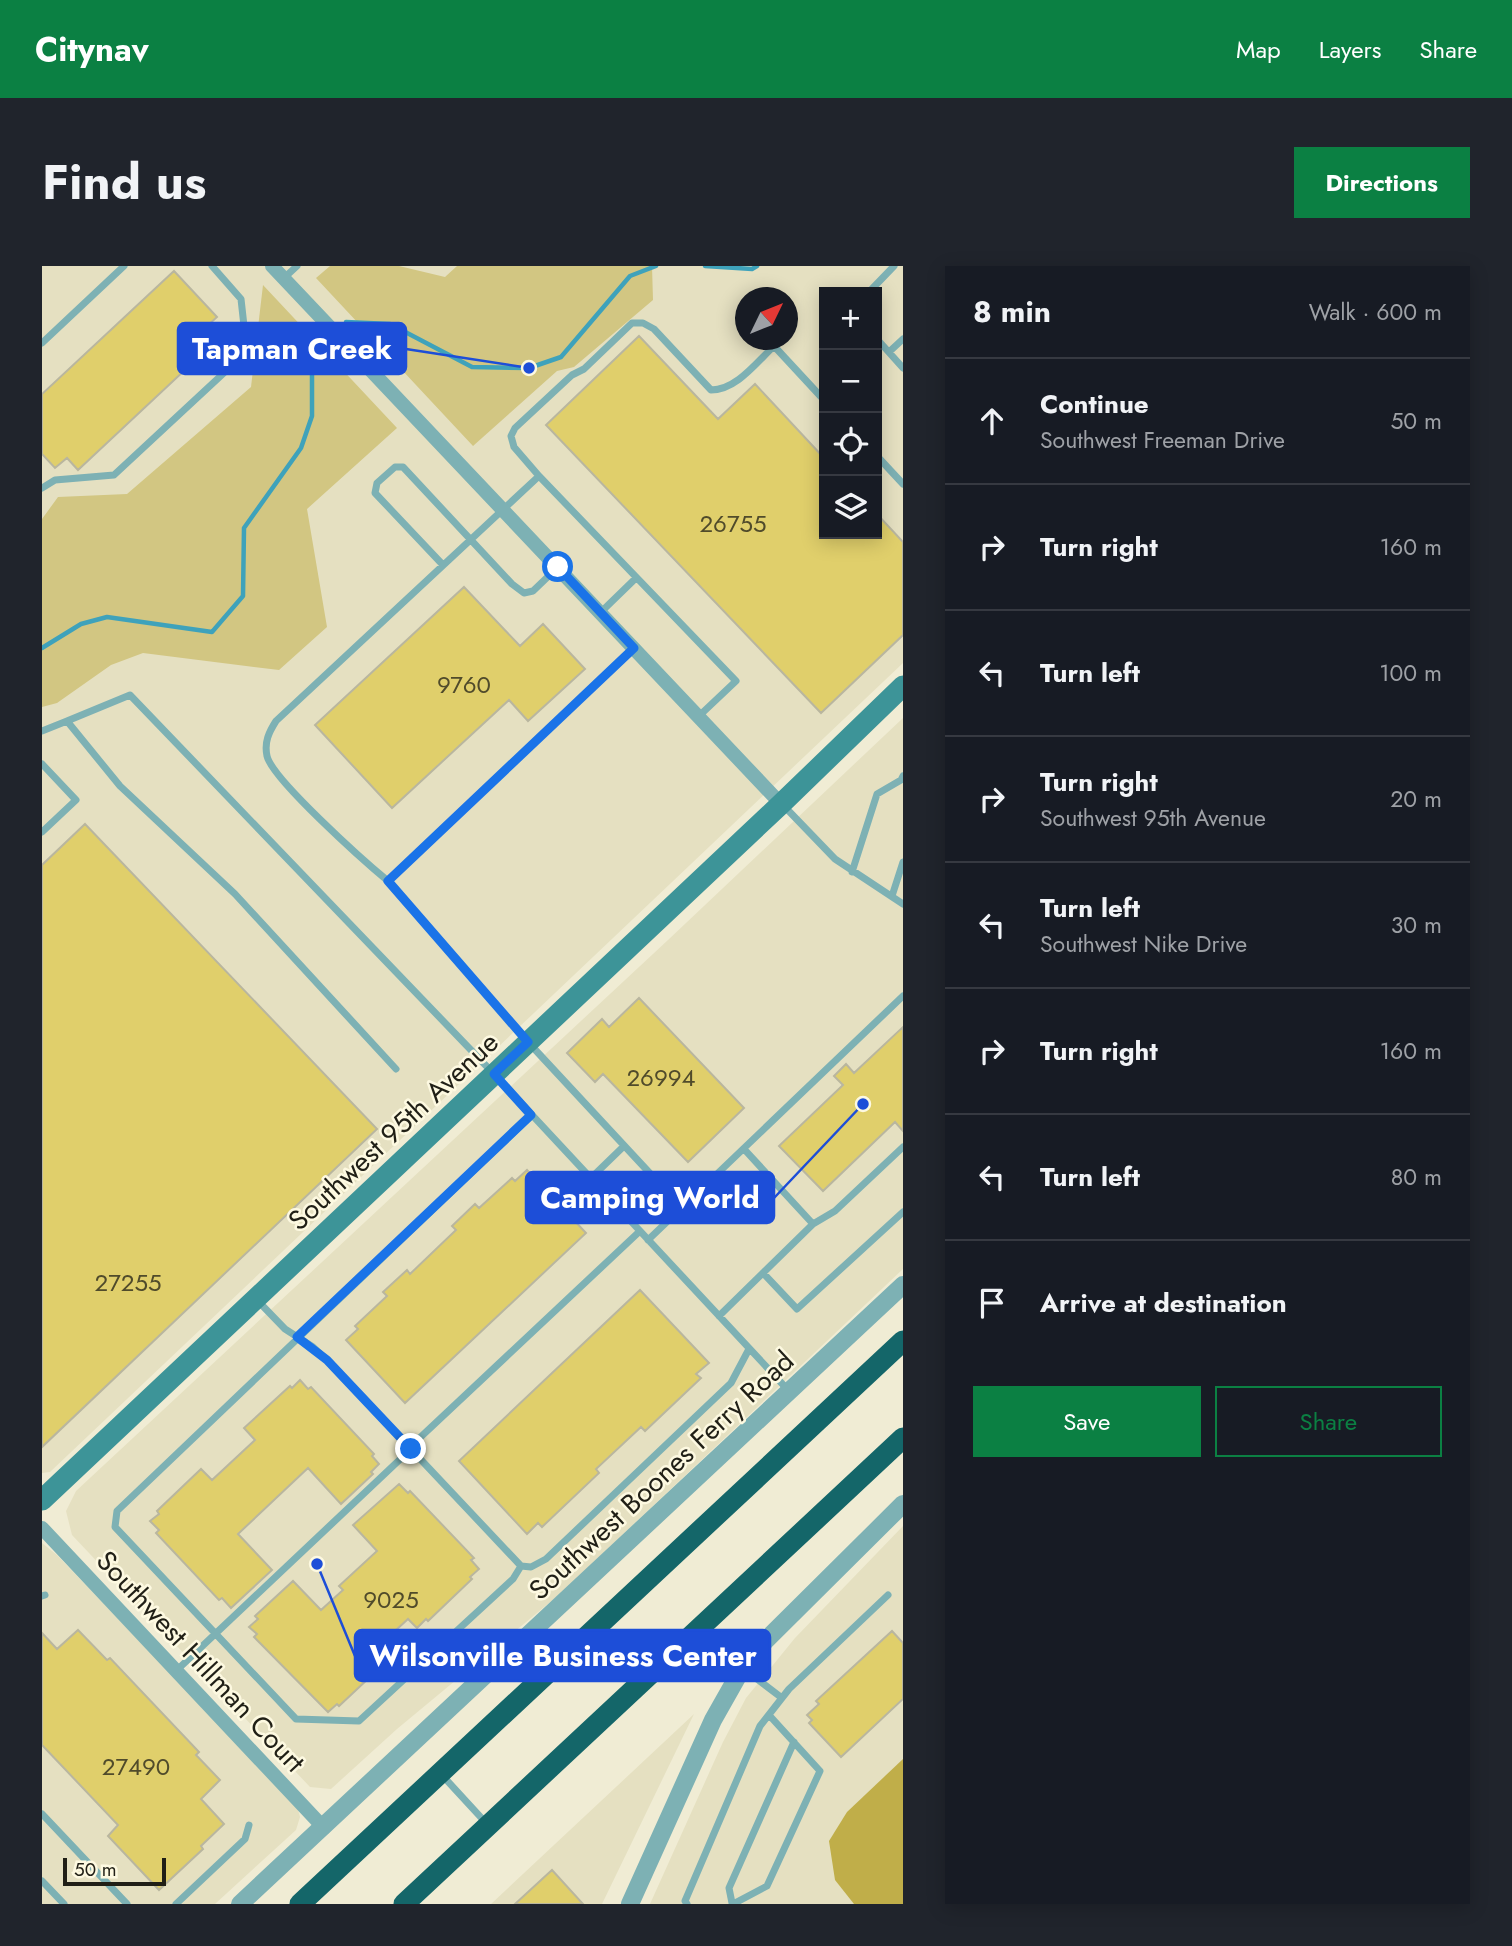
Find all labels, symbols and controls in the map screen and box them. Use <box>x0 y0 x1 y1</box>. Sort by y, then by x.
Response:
text: Citynav <box>35 26 149 73</box>
text: Map <box>1236 32 1281 67</box>
text: Layers <box>1319 32 1381 67</box>
text: Share <box>1419 32 1477 67</box>
text: Find us <box>42 147 206 217</box>
button: Directions <box>1294 147 1470 218</box>
north arrow <box>735 287 798 350</box>
map controls <box>819 287 882 539</box>
button: + <box>819 287 882 350</box>
text: 8 min <box>973 290 1051 333</box>
text: Walk · 600 m <box>1309 295 1442 329</box>
callout: Tapman Creek <box>178 323 406 374</box>
text: Tapman Creek <box>192 327 393 370</box>
button: − <box>819 350 882 413</box>
text: Continue <box>1040 385 1149 423</box>
icon: ahead <box>973 402 1011 440</box>
text: 50 m <box>1390 404 1442 438</box>
button: locate <box>819 413 882 476</box>
text: Southwest Freeman Drive <box>1040 423 1285 457</box>
button: layers <box>819 476 882 539</box>
house number: 26755 <box>699 506 767 541</box>
icon: right <box>973 528 1011 566</box>
text: Turn right <box>1040 528 1158 566</box>
text: 160 m <box>1380 530 1442 564</box>
route start <box>542 551 573 582</box>
icon: left <box>973 654 1011 692</box>
text: Turn left <box>1040 654 1140 692</box>
text: 100 m <box>1379 656 1442 690</box>
house number: 9760 <box>437 667 491 702</box>
text: Turn right <box>1040 763 1158 801</box>
icon: right <box>973 780 1011 818</box>
text: 20 m <box>1390 782 1442 816</box>
text: Southwest 95th Avenue <box>1040 801 1266 835</box>
text: Turn left <box>1040 889 1140 927</box>
icon: left <box>973 906 1011 944</box>
text: 30 m <box>1391 908 1442 942</box>
text: Southwest Nike Drive <box>1040 927 1247 961</box>
street label: Southwest 95th Avenue <box>279 1023 508 1240</box>
icon: right <box>973 1032 1011 1070</box>
text: Turn right <box>1040 1032 1158 1070</box>
text: 160 m <box>1380 1034 1442 1068</box>
house number: 26994 <box>626 1060 696 1095</box>
icon: left <box>973 1158 1011 1196</box>
text: Turn left <box>1040 1158 1140 1196</box>
text: 80 m <box>1391 1160 1442 1194</box>
callout: Camping World <box>526 1172 774 1223</box>
text: Camping World <box>540 1176 760 1219</box>
house number: 27255 <box>95 1265 161 1300</box>
icon: arrive <box>973 1284 1011 1322</box>
text: Arrive at destination <box>1040 1284 1287 1322</box>
street label: Southwest Boones Ferry Road <box>519 1341 803 1610</box>
button: Save <box>973 1386 1201 1457</box>
button: Share <box>1215 1386 1442 1457</box>
route end <box>395 1433 426 1464</box>
street label: Southwest Hillman Court <box>87 1541 315 1782</box>
house number: 9025 <box>363 1582 419 1617</box>
callout: Wilsonville Business Center <box>355 1630 770 1681</box>
text: Wilsonville Business Center <box>369 1634 758 1677</box>
house number: 27490 <box>102 1749 170 1784</box>
scale bar <box>63 1855 166 1887</box>
text: 50 m <box>74 1856 117 1883</box>

